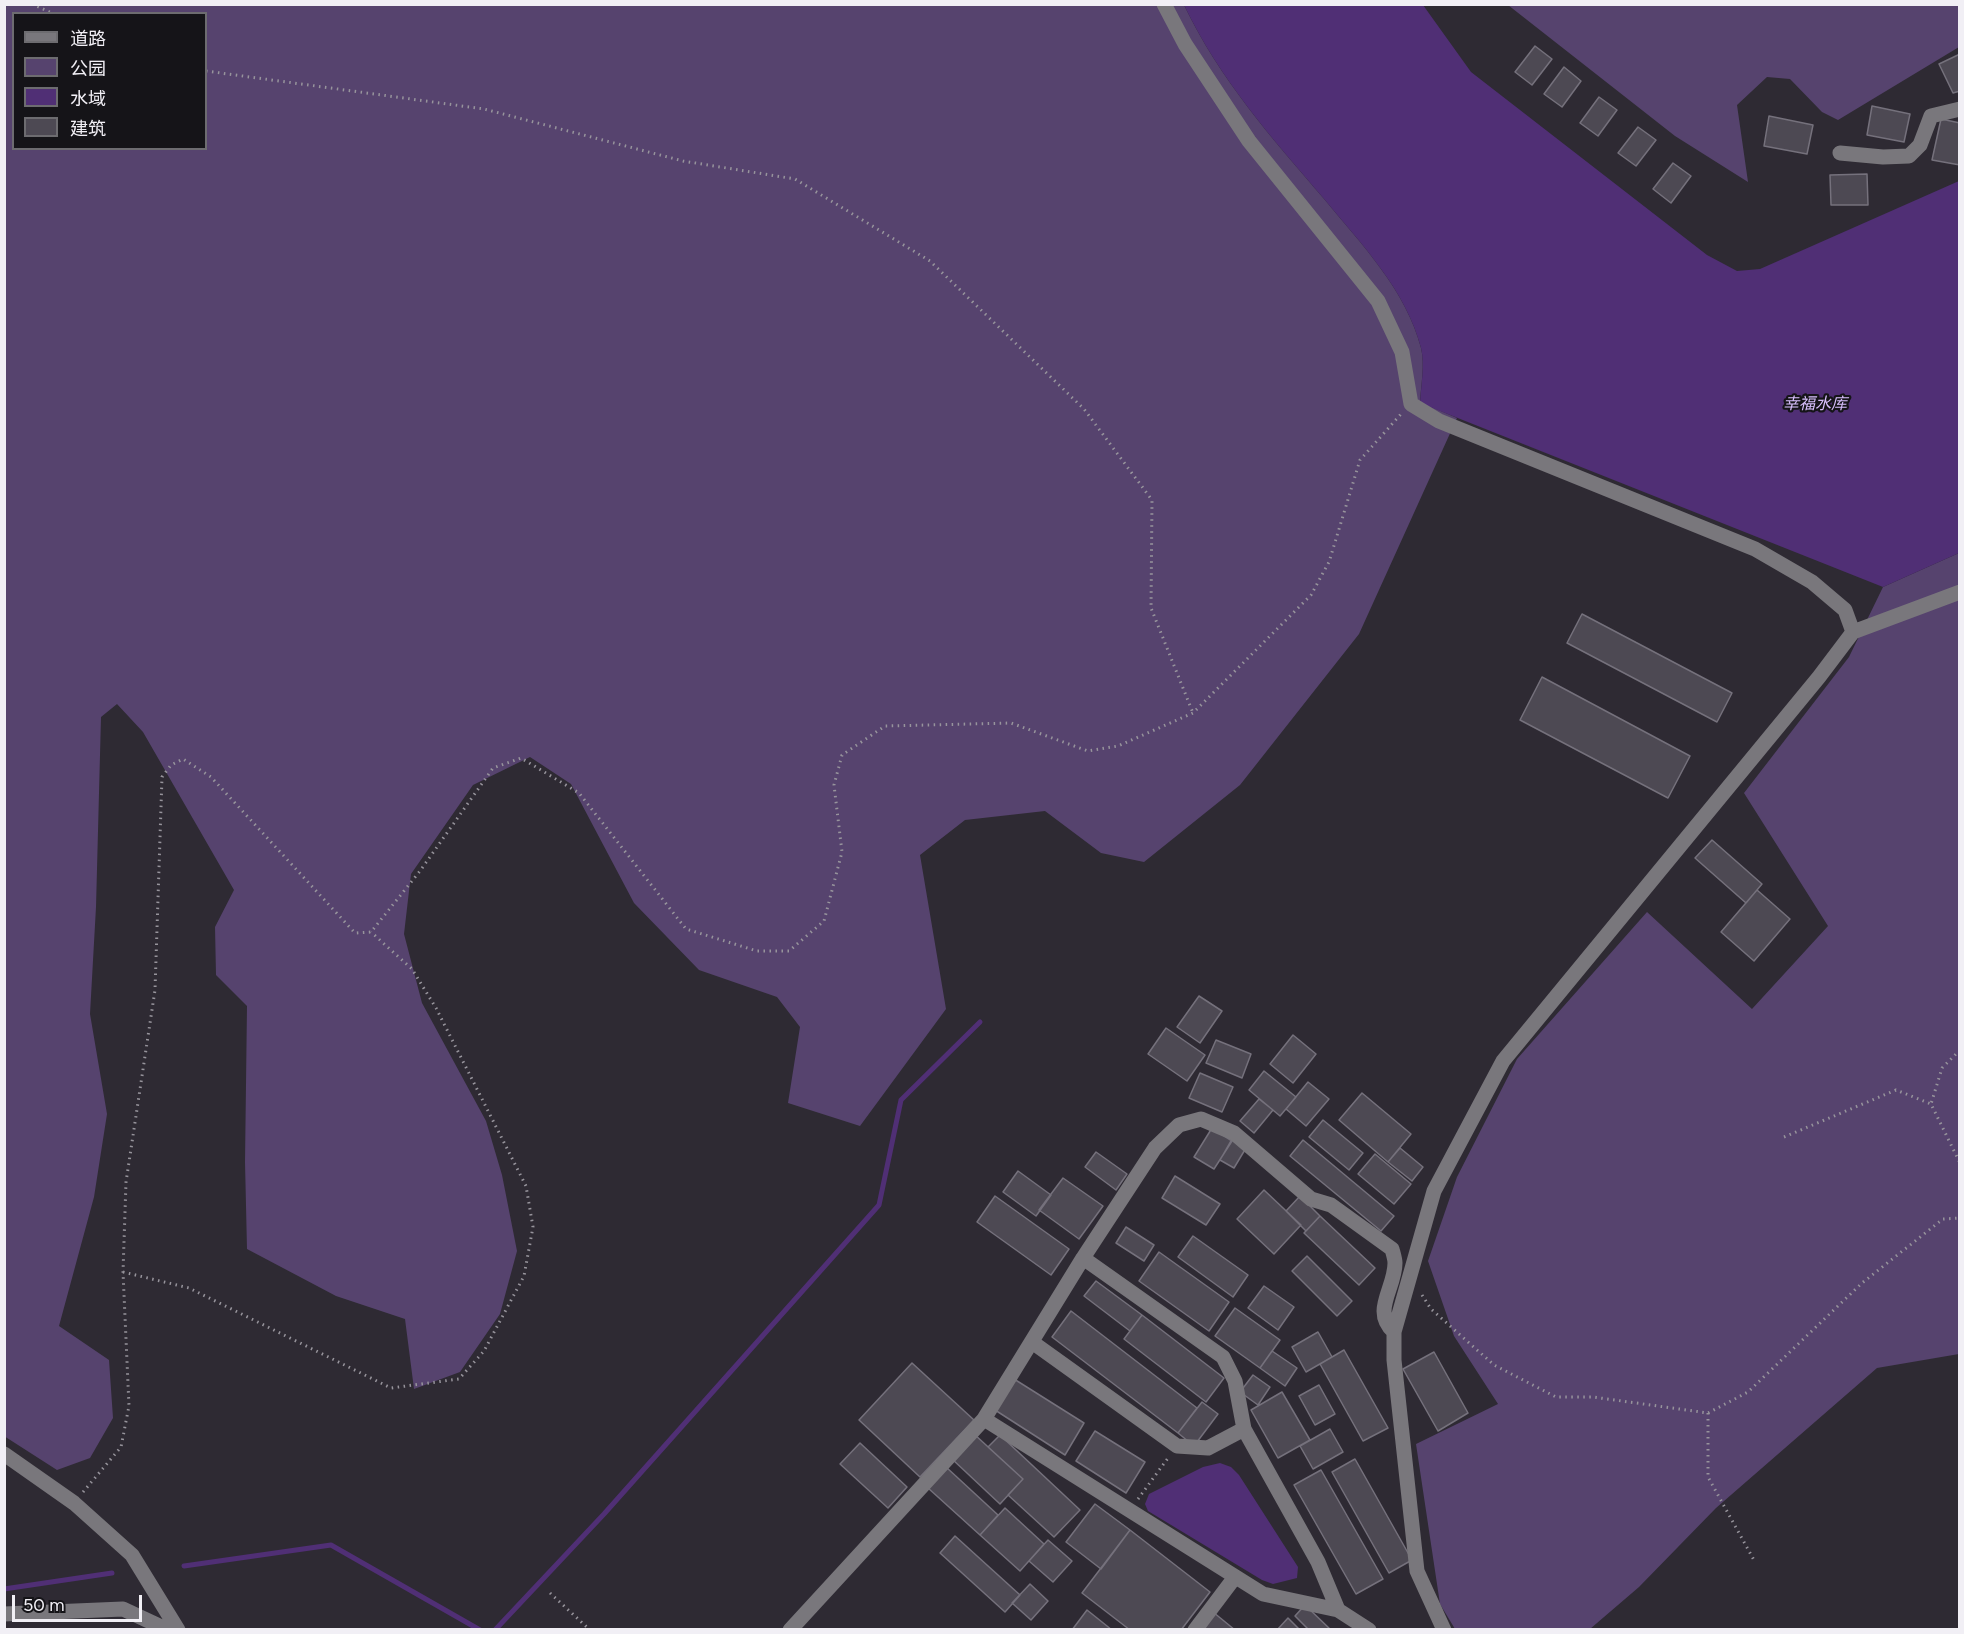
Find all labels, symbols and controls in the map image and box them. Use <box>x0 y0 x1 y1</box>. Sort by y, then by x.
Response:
legend <box>12 12 207 150</box>
text: 道路 <box>70 28 106 50</box>
text: 公园 <box>70 58 106 80</box>
text: 水域 <box>70 88 106 110</box>
text: 建筑 <box>70 118 106 140</box>
water label: 幸福水库 <box>1783 394 1847 414</box>
scale bar <box>15 1583 146 1621</box>
text: 50 m <box>23 1594 65 1616</box>

